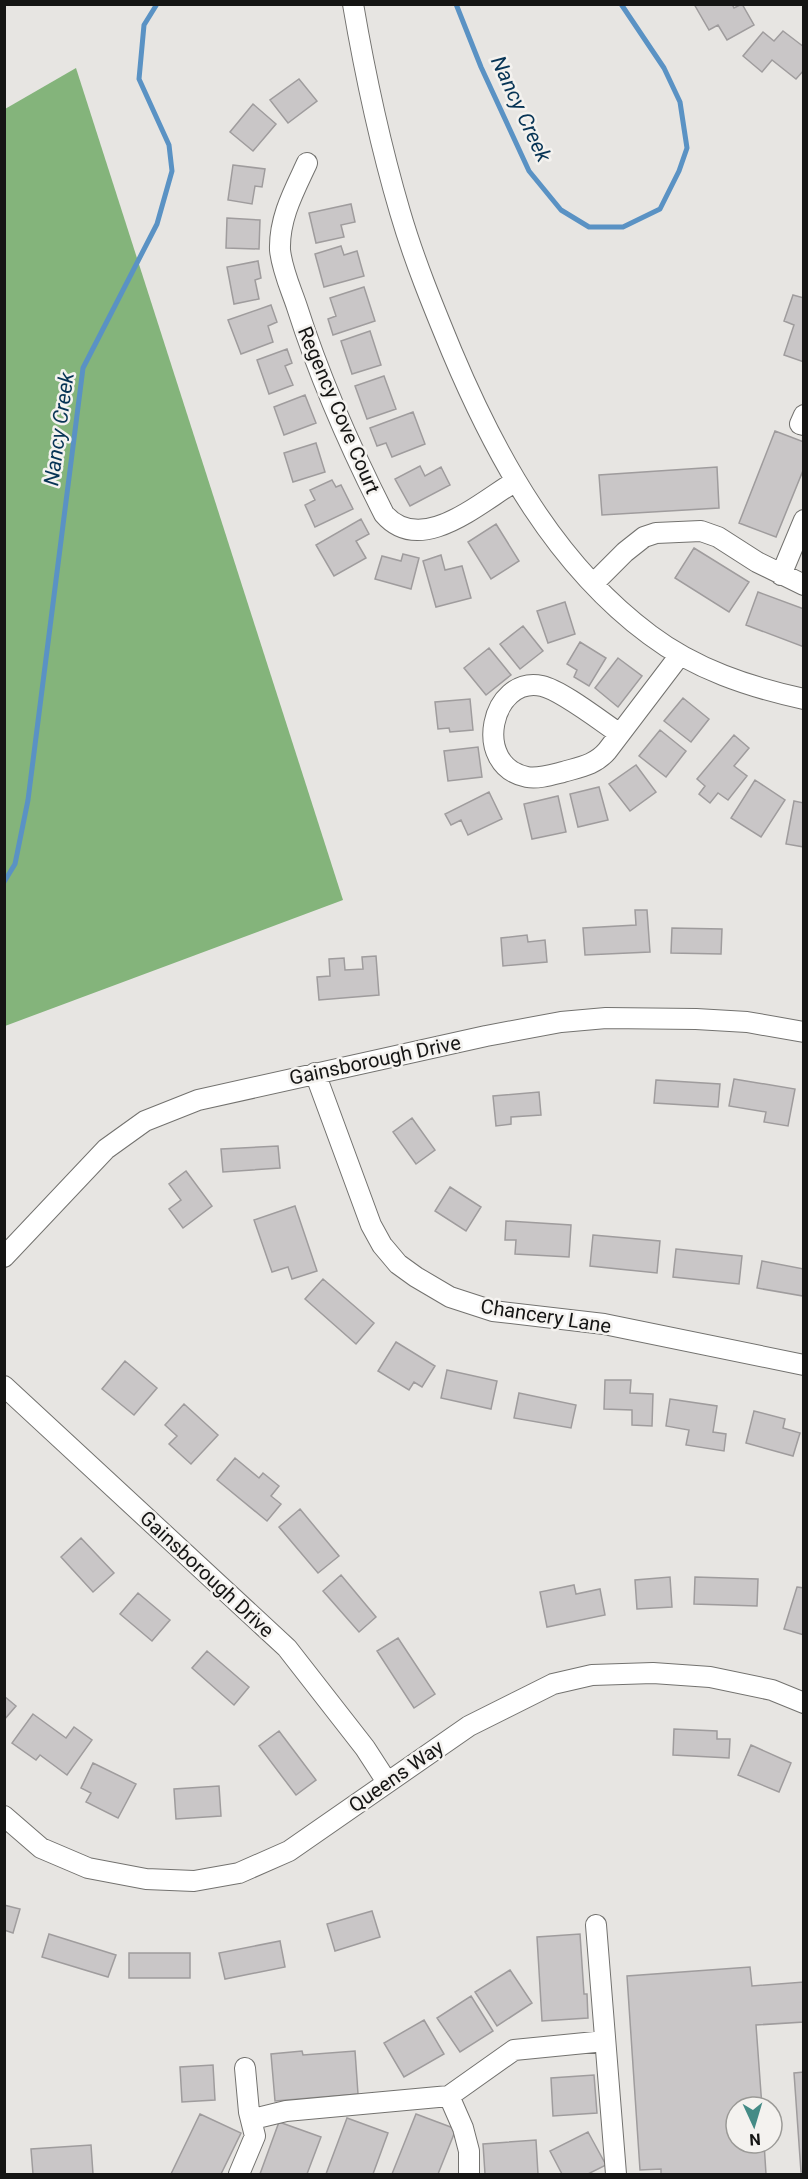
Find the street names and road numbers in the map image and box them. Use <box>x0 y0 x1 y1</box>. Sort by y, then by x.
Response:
street label: Regency Cove Court <box>293 323 385 497</box>
street label: Gainsborough Drive <box>287 1030 463 1090</box>
street label: Chancery Lane <box>479 1294 613 1338</box>
street label: Gainsborough Drive <box>135 1506 279 1642</box>
street label: Queens Way <box>344 1734 448 1817</box>

